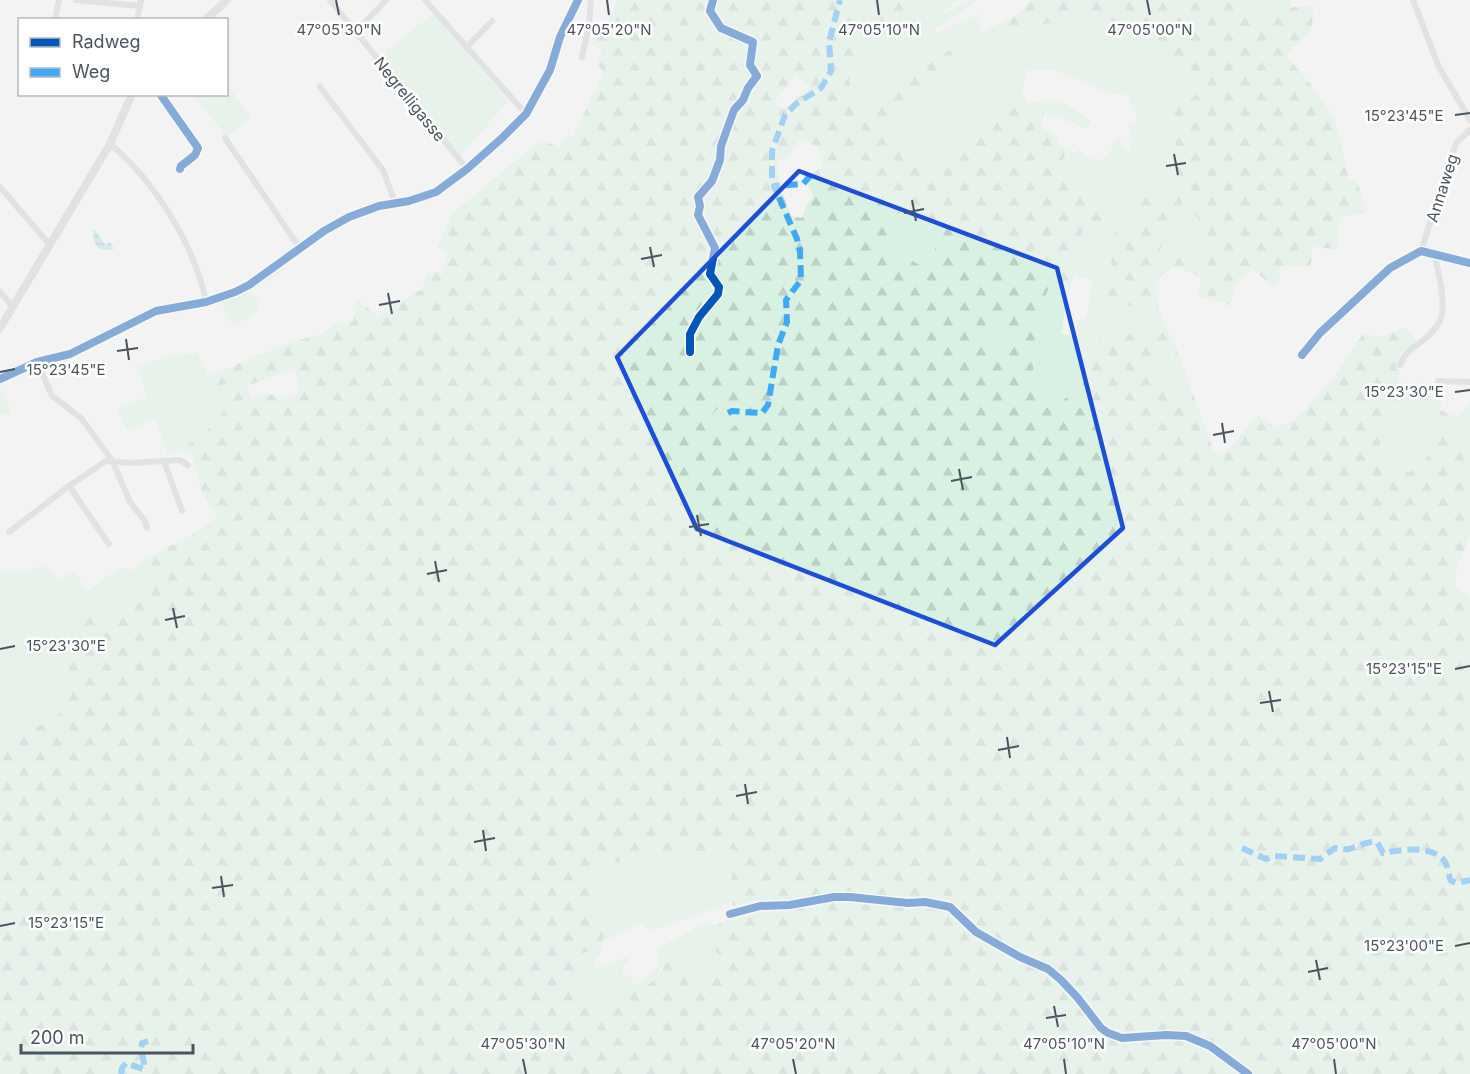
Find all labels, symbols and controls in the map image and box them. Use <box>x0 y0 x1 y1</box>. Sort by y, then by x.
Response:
legend <box>18 18 228 96</box>
text: 47°05'30"N <box>296 20 382 39</box>
text: 47°05'20"N <box>567 20 652 39</box>
text: 47°05'10"N <box>838 20 920 39</box>
text: 47°05'00"N <box>1107 20 1193 39</box>
text: Radweg <box>72 31 141 52</box>
street label: Negrelligasse <box>370 53 450 145</box>
text: Weg <box>72 61 110 82</box>
text: 15°23'45"E <box>1365 106 1443 125</box>
street label: Annaweg <box>1422 151 1462 225</box>
text: 15°23'45"E <box>27 360 105 379</box>
text: 15°23'30"E <box>1364 382 1444 401</box>
text: 15°23'30"E <box>26 636 106 655</box>
text: 15°23'15"E <box>1366 659 1442 678</box>
text: 15°23'15"E <box>28 913 104 932</box>
text: 15°23'00"E <box>1364 936 1444 955</box>
scale bar <box>21 1017 194 1055</box>
text: 200 m <box>30 1027 85 1048</box>
text: 47°05'30"N <box>480 1034 566 1053</box>
text: 47°05'20"N <box>751 1034 836 1053</box>
text: 47°05'10"N <box>1023 1034 1105 1053</box>
text: 47°05'00"N <box>1291 1034 1377 1053</box>

